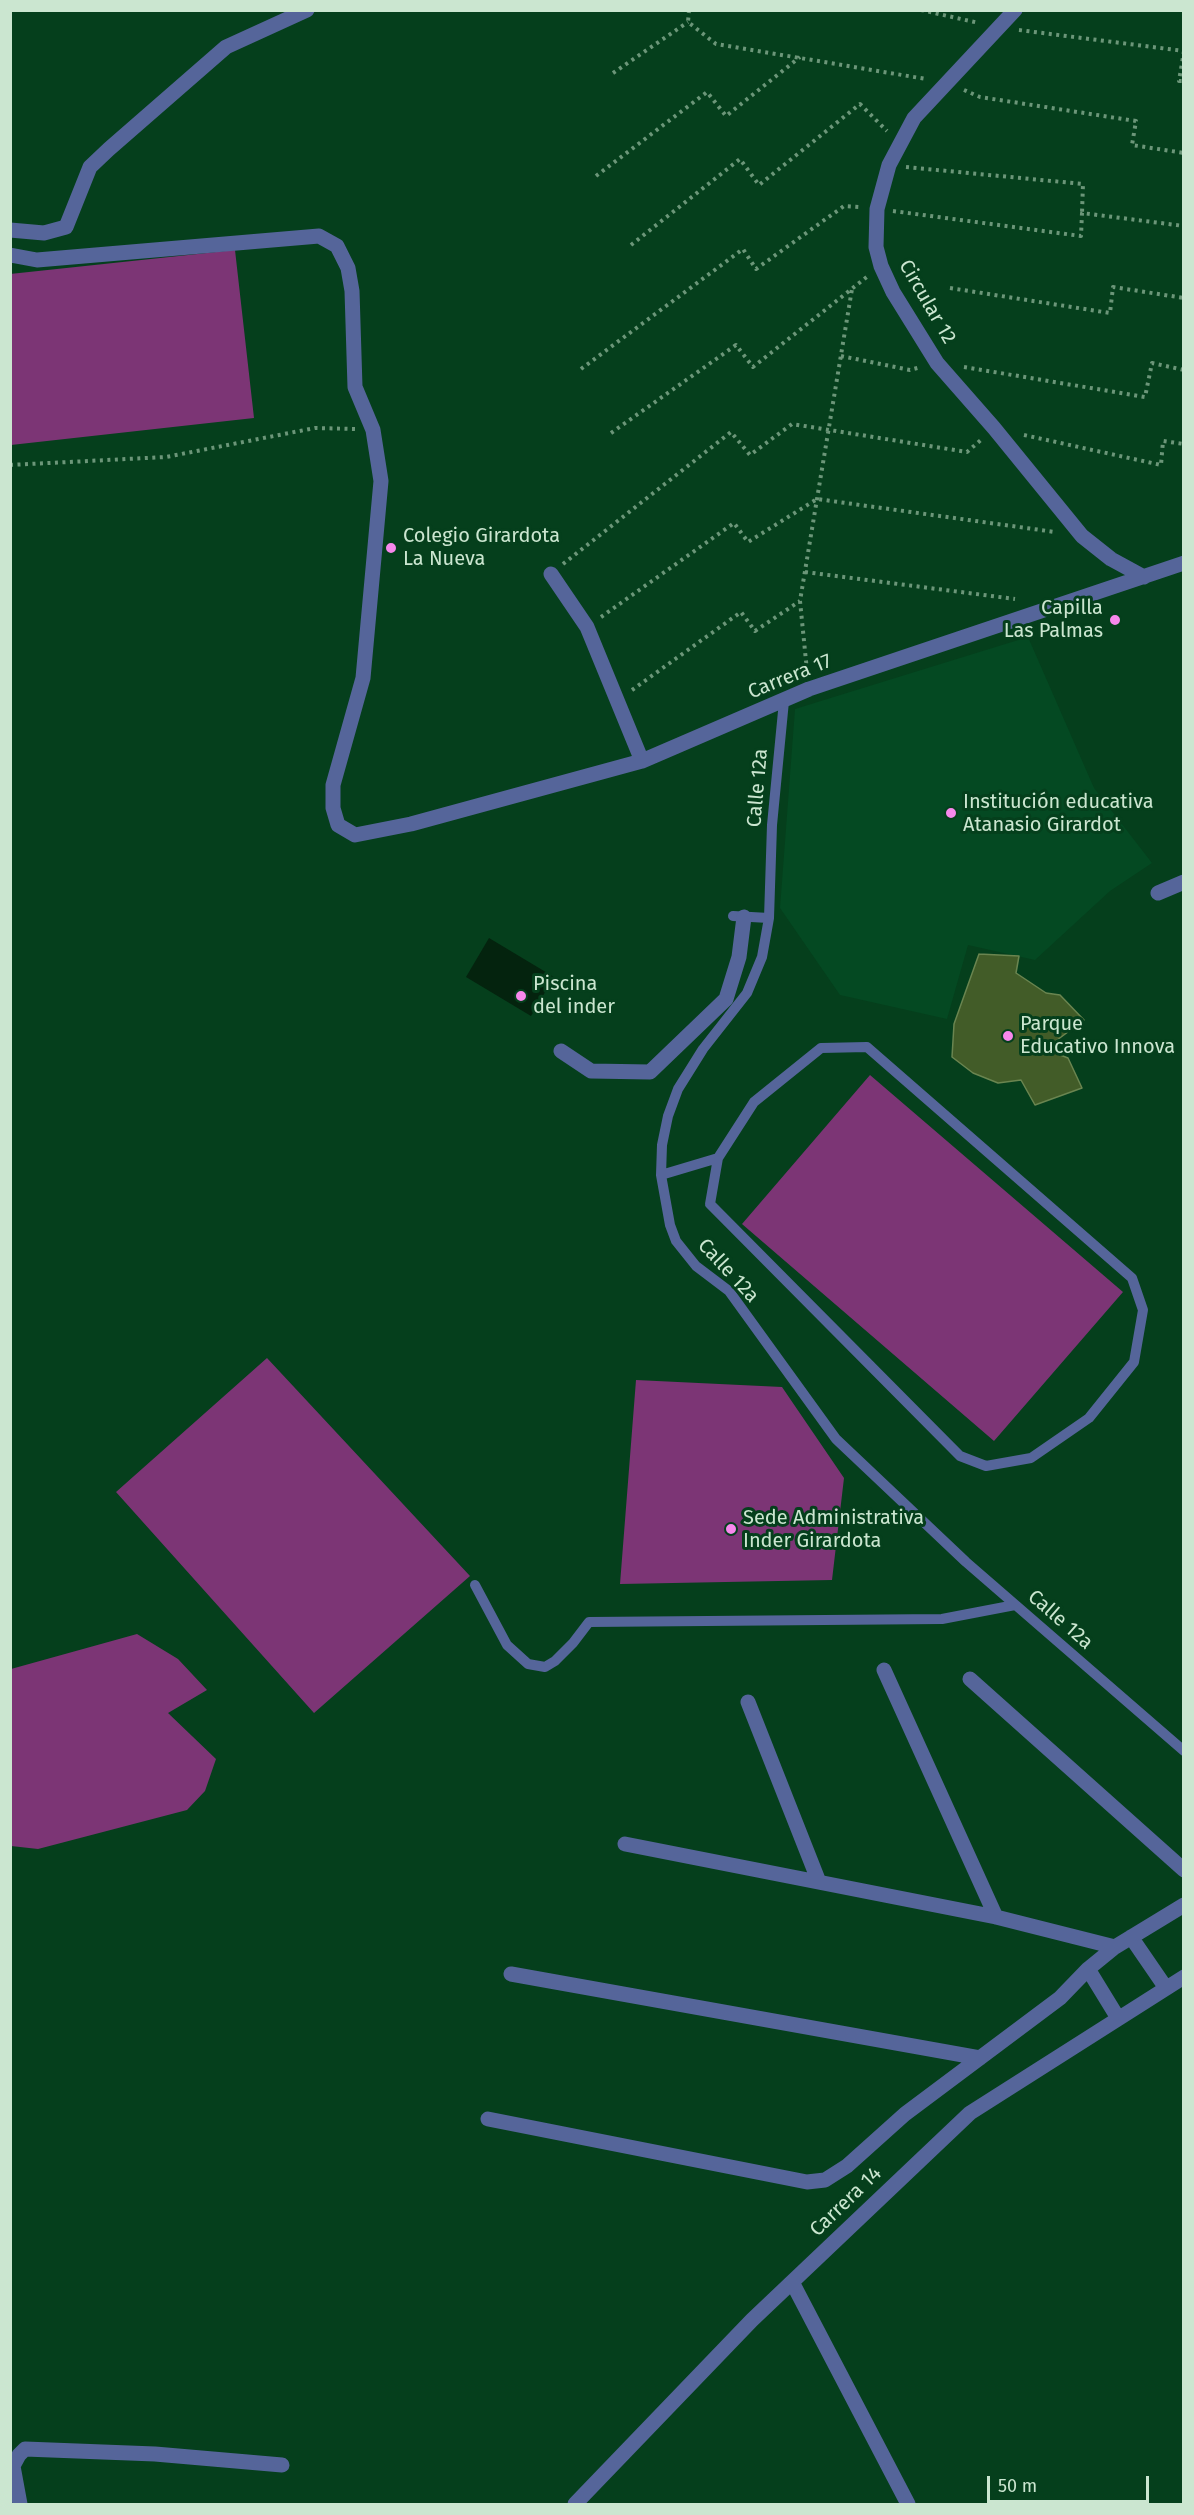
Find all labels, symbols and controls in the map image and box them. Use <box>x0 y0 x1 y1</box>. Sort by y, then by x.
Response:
street label: Circular 12 <box>893 256 961 348</box>
place label: Colegio Girardota La Nueva <box>403 524 560 571</box>
marker: Colegio Girardota La Nueva <box>384 541 398 555</box>
place label: Capilla Las Palmas <box>1004 596 1103 643</box>
marker: Capilla Las Palmas <box>1108 613 1122 627</box>
street label: Carrera 17 <box>745 649 835 705</box>
street label: Calle 12a <box>743 748 773 828</box>
place label: Institución educativa Atanasio Girardot <box>963 790 1154 837</box>
marker: Institución educativa Atanasio Girardot <box>944 806 958 820</box>
place label: Piscina del inder <box>533 972 615 1019</box>
marker: Piscina del inder <box>514 989 528 1003</box>
place label: Parque Educativo Innova <box>1020 1012 1175 1059</box>
marker: Parque Educativo Innova <box>1001 1029 1015 1043</box>
street label: Calle 12a <box>692 1234 764 1308</box>
place label: Sede Administrativa Inder Girardota <box>743 1506 924 1553</box>
marker: Sede Administrativa Inder Girardota <box>724 1522 738 1536</box>
street label: Calle 12a <box>1022 1585 1098 1655</box>
street label: Carrera 14 <box>805 2162 887 2242</box>
scale bar <box>990 2464 1152 2502</box>
text: 50 m <box>998 2475 1037 2497</box>

